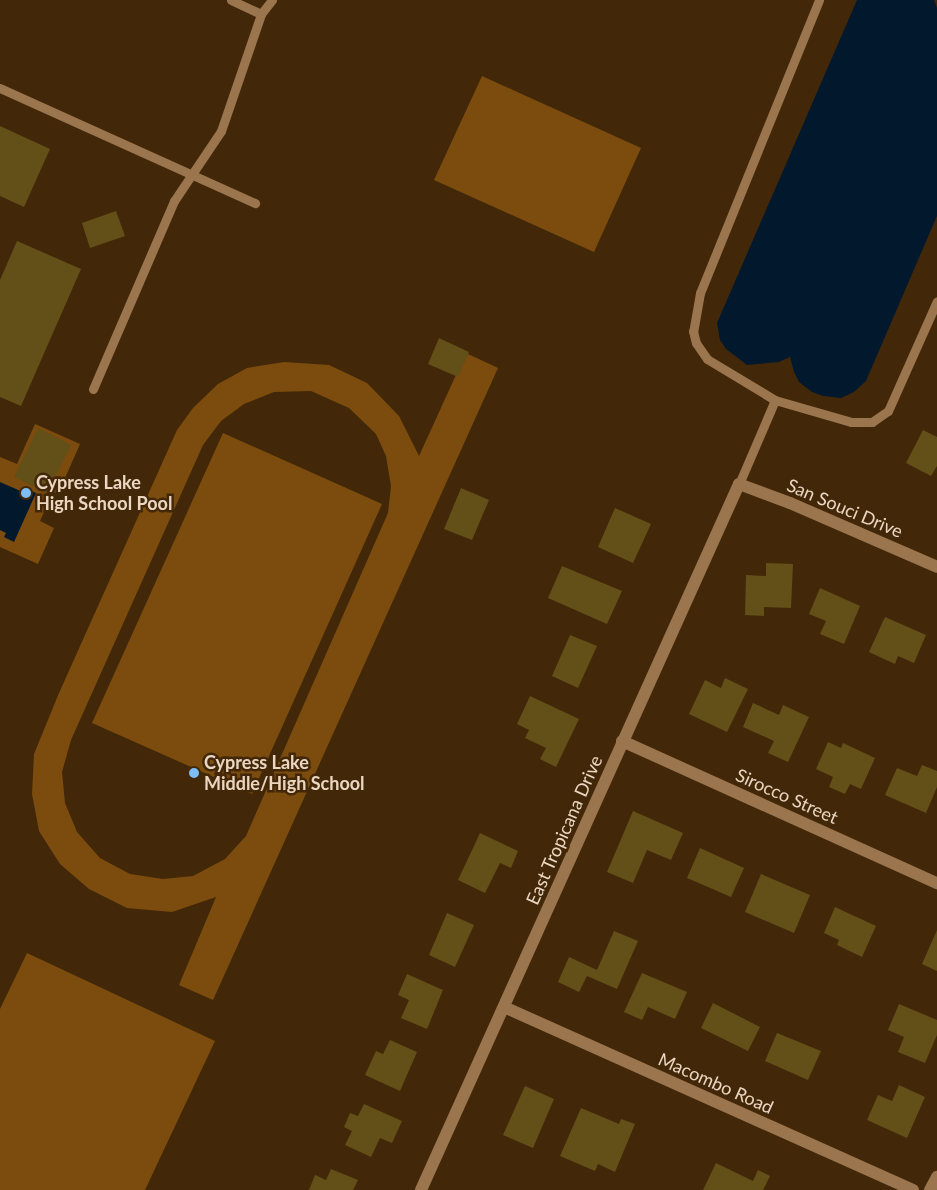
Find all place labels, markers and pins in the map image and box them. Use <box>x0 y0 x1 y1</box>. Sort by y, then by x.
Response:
place label: Cypress Lake High School Pool <box>36 472 172 514</box>
marker: Cypress Lake High School Pool <box>20 487 32 499</box>
place label: Cypress Lake Middle/High School <box>204 752 365 794</box>
marker: Cypress Lake Middle/High School <box>188 767 200 779</box>

